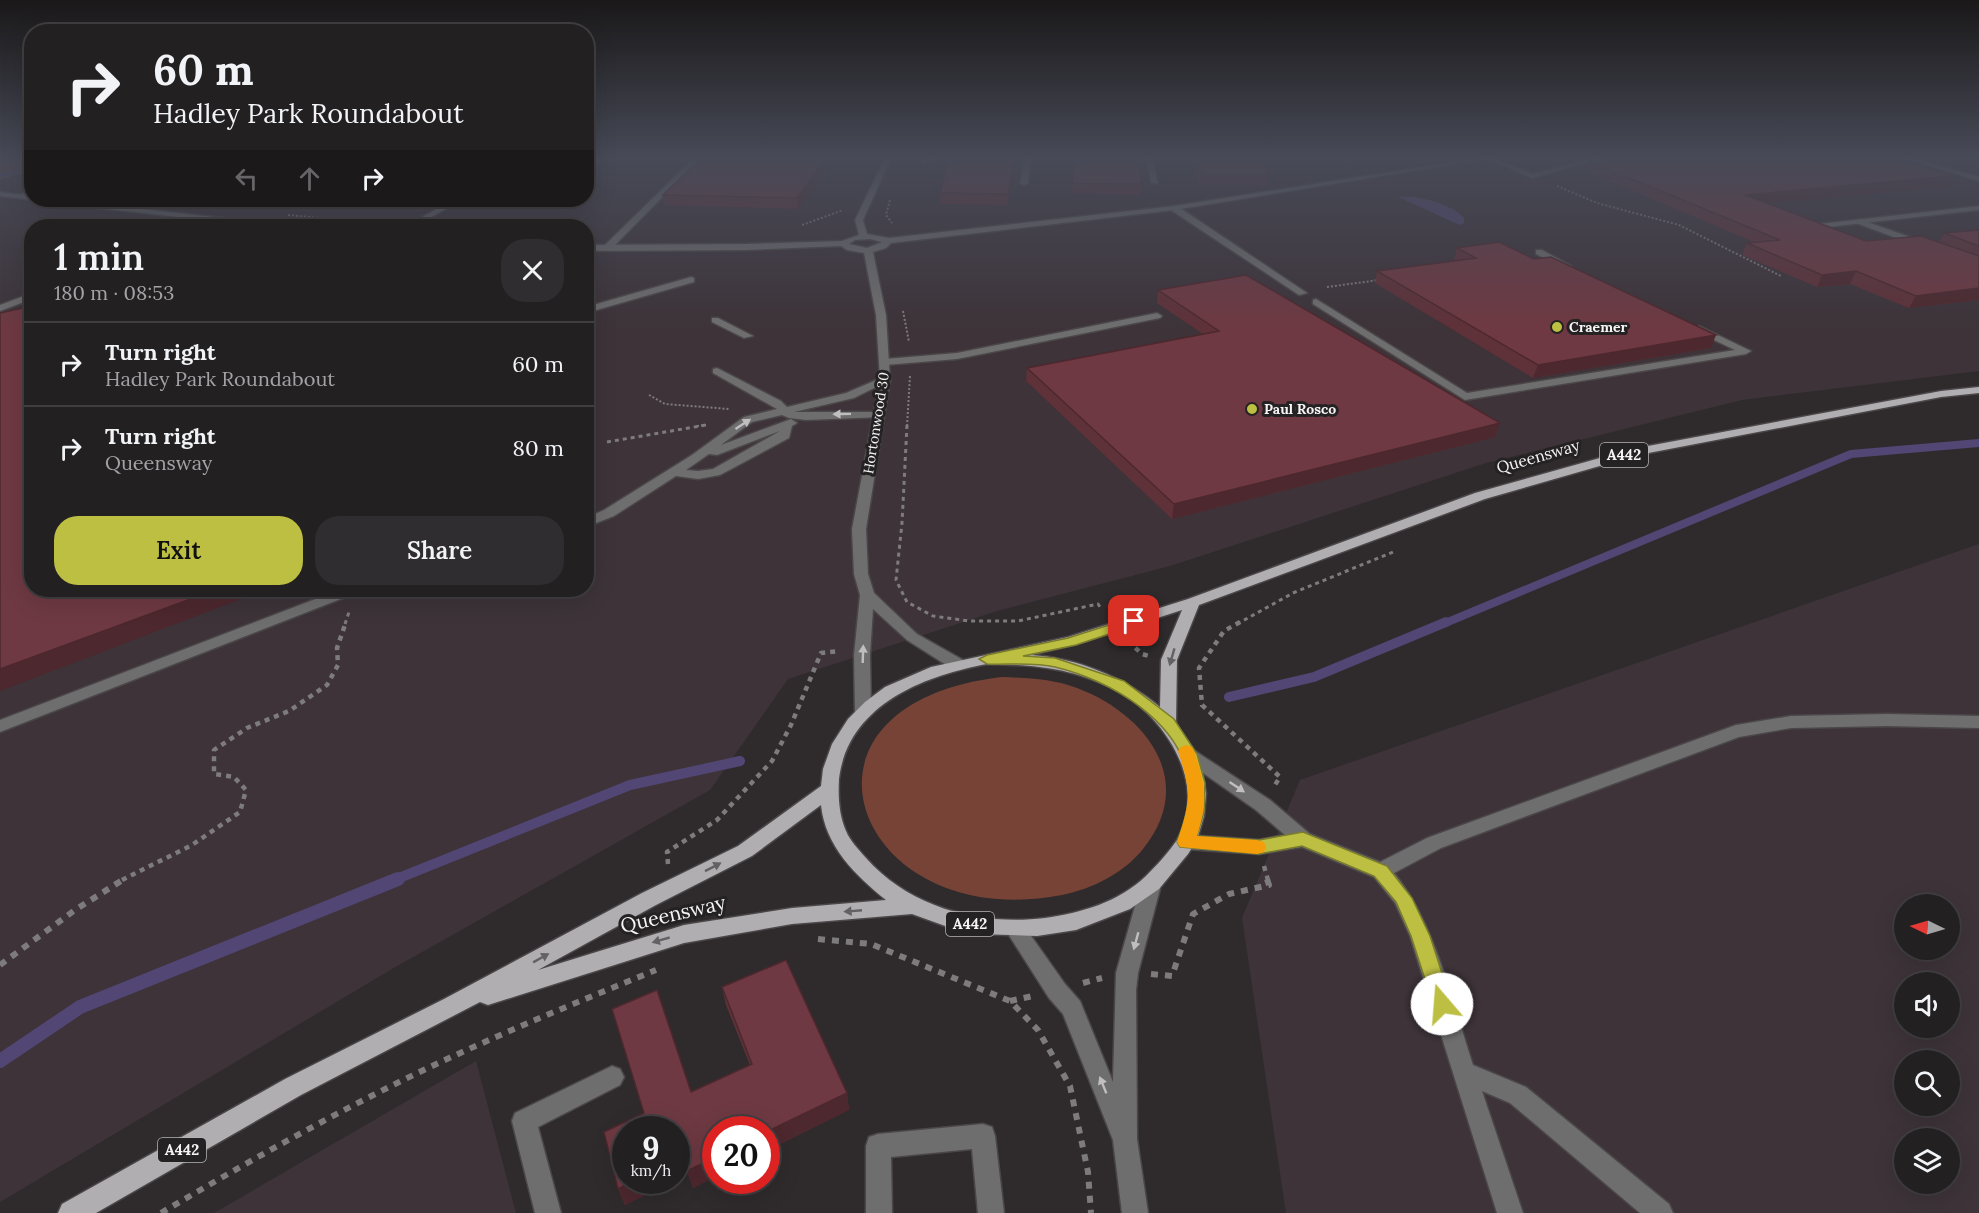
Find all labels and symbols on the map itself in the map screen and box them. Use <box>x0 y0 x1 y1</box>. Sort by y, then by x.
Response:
place label: Craemer <box>1569 318 1628 336</box>
marker: Craemer <box>1550 320 1564 334</box>
street label: Hortonwood 30 <box>859 371 893 475</box>
place label: Paul Rosco <box>1264 400 1336 418</box>
marker: Paul Rosco <box>1245 402 1259 416</box>
one-way arrow <box>832 409 851 419</box>
one-way arrow <box>734 418 751 429</box>
street label: Queensway <box>1494 434 1583 477</box>
road number: A442 <box>1600 443 1648 467</box>
pin <box>1108 595 1159 646</box>
one-way arrow <box>858 645 867 664</box>
one-way arrow <box>1167 648 1176 666</box>
one-way arrow <box>1229 782 1245 793</box>
one-way arrow <box>705 862 722 872</box>
street label: Queensway <box>618 889 728 938</box>
north arrow <box>1894 894 1960 960</box>
one-way arrow <box>844 906 863 916</box>
road number: A442 <box>946 912 994 936</box>
one-way arrow <box>1131 932 1140 950</box>
one-way arrow <box>652 936 670 945</box>
one-way arrow <box>532 953 549 963</box>
position arrow <box>1410 972 1474 1036</box>
one-way arrow <box>1098 1076 1107 1094</box>
speed limit sign: 20 <box>702 1116 780 1194</box>
road number: A442 <box>158 1138 206 1162</box>

